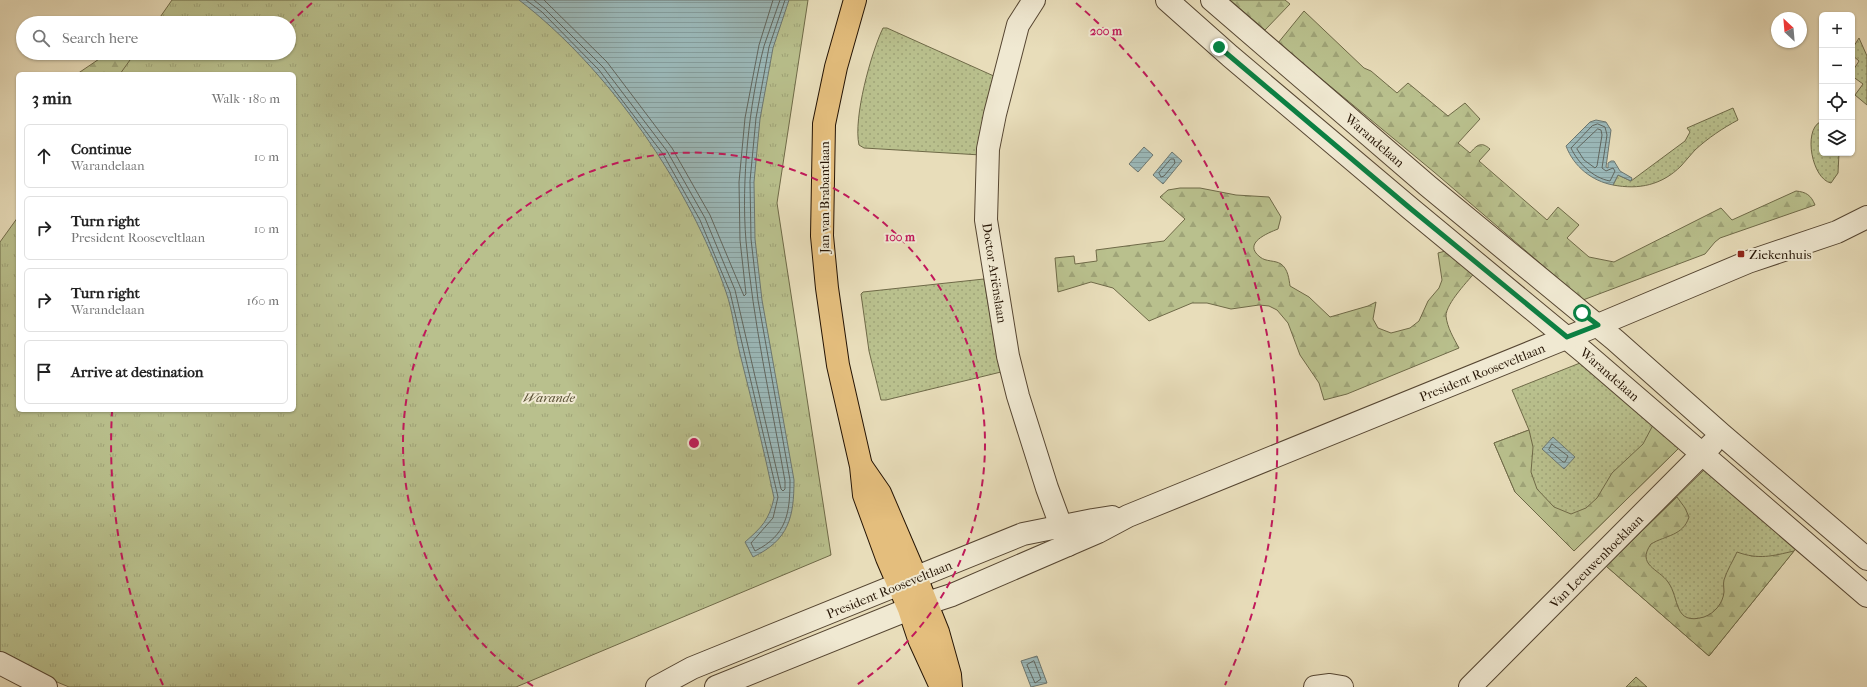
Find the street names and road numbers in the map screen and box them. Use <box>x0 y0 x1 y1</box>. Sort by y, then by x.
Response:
street label: Warandelaan <box>1341 110 1408 170</box>
street label: Jan van Brabantlaan <box>817 141 832 254</box>
street label: Doctor Ariënslaan <box>979 222 1010 325</box>
street label: President Rooseveltlaan <box>1417 340 1548 405</box>
street label: Warandelaan <box>1576 344 1643 404</box>
street label: Van Leeuwenhoeklaan <box>1546 511 1646 612</box>
street label: President Rooseveltlaan <box>824 557 955 622</box>

